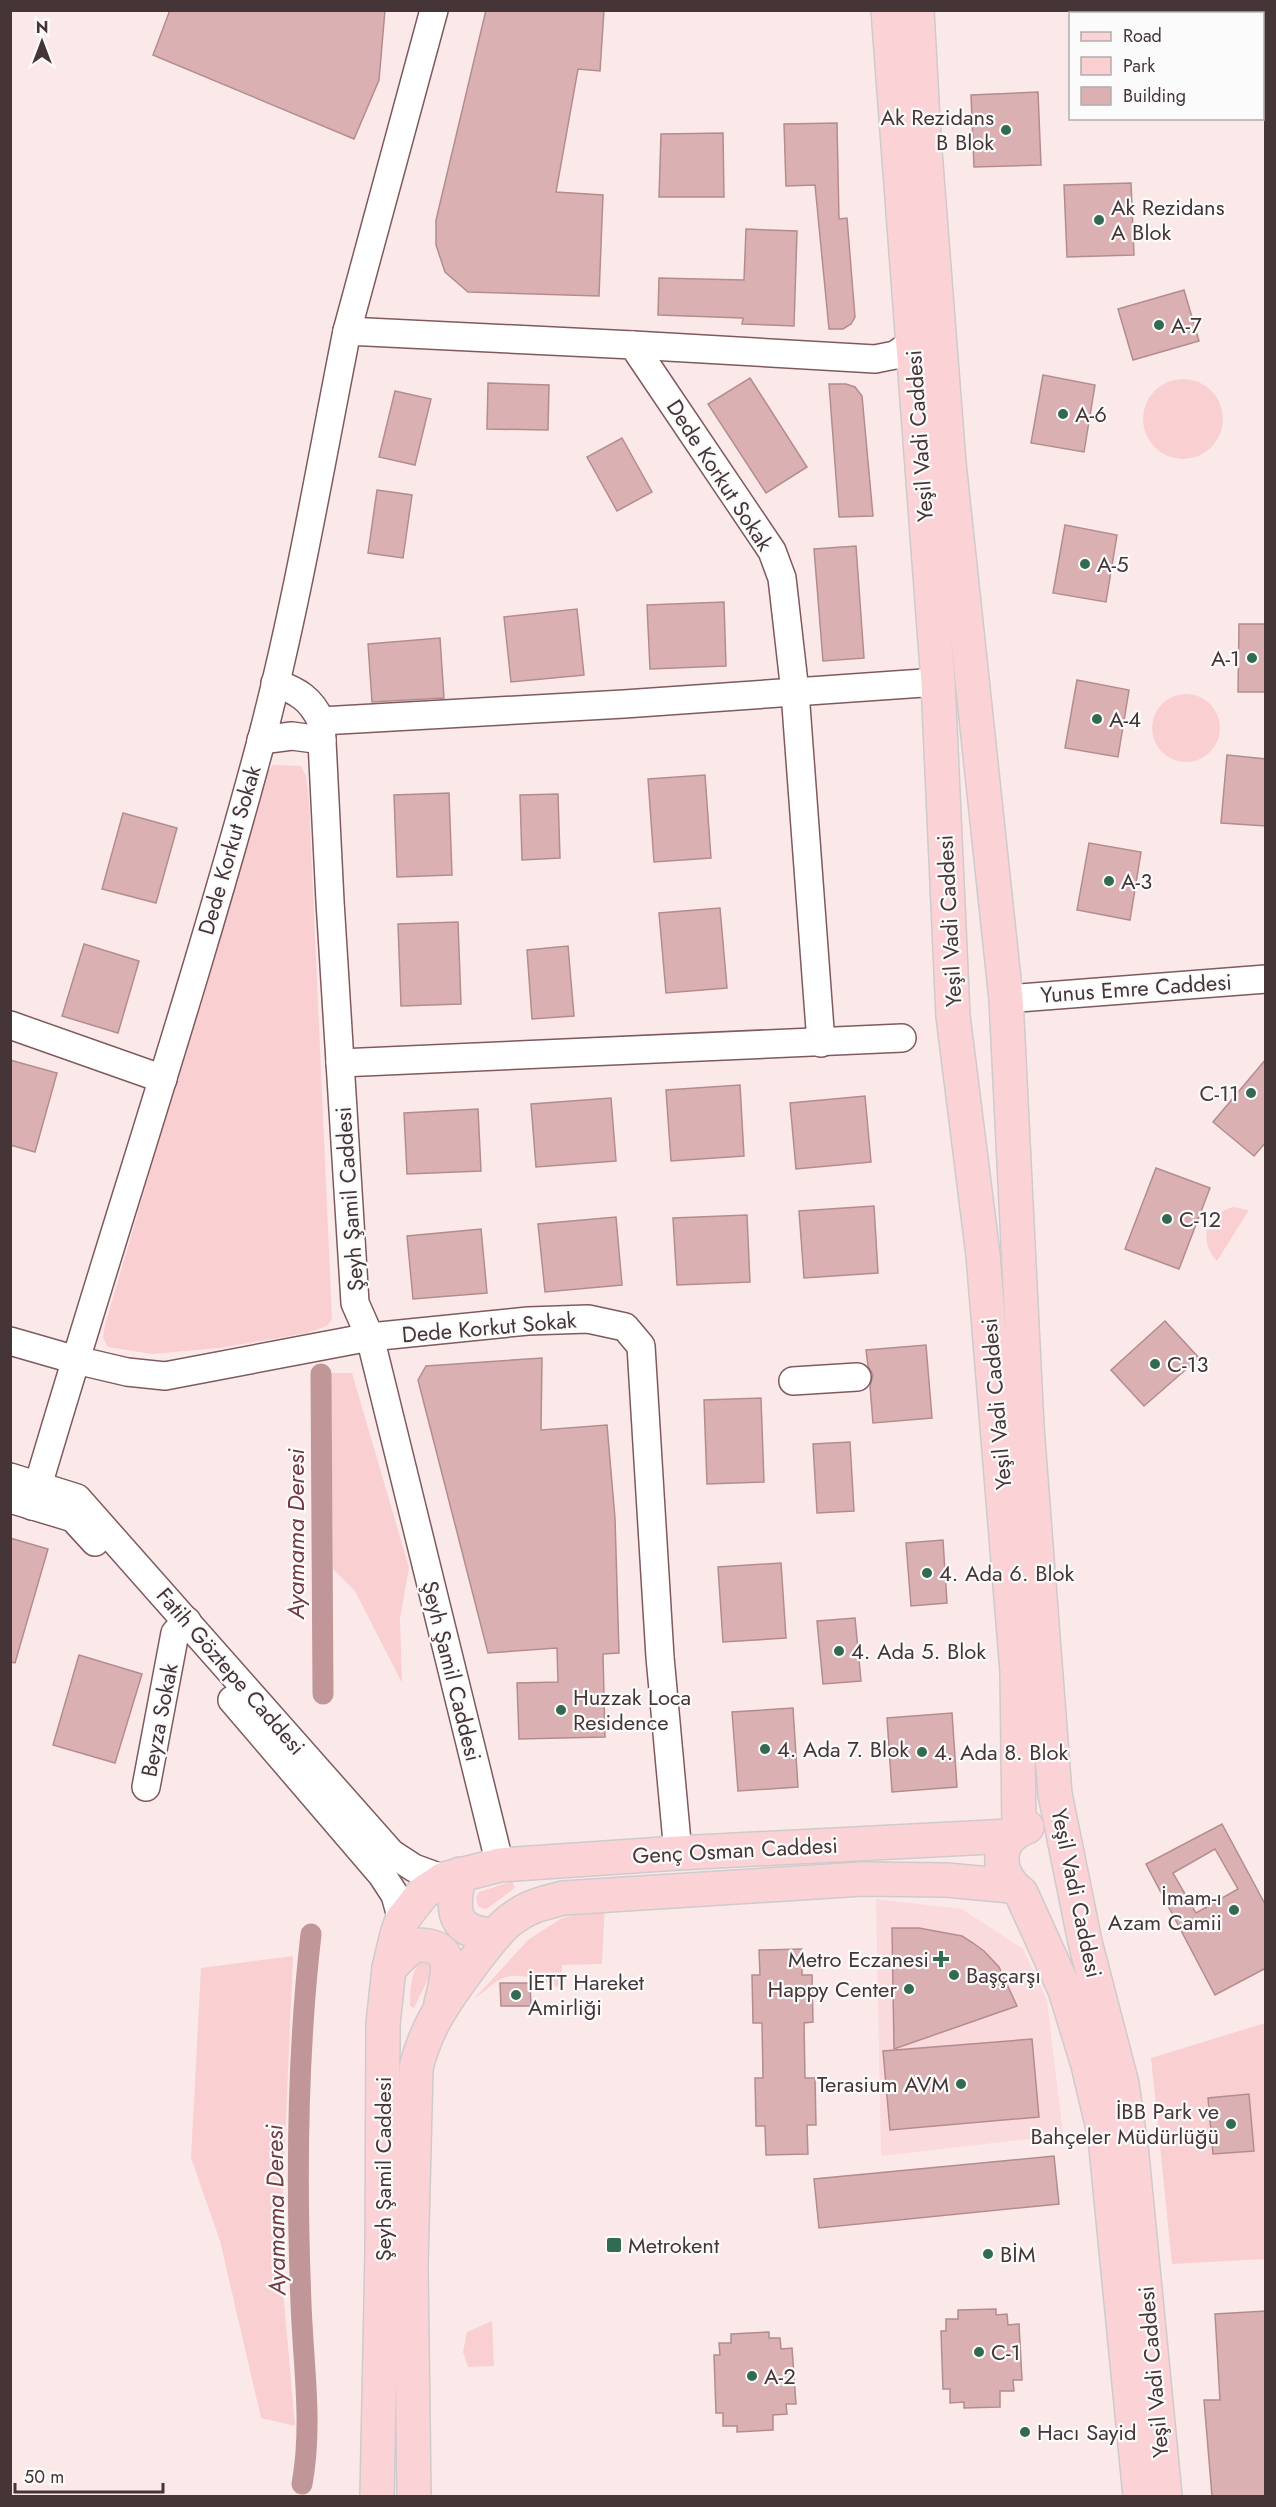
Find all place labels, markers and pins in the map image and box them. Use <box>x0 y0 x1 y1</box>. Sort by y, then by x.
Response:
place label: Ak Rezidans B Blok <box>881 101 994 158</box>
marker: Ak Rezidans B Blok <box>999 123 1013 137</box>
place label: Ak Rezidans A Blok <box>1111 191 1225 248</box>
marker: Ak Rezidans A Blok <box>1092 213 1106 227</box>
place label: A-7 <box>1171 309 1202 341</box>
marker: A-7 <box>1152 318 1166 332</box>
place label: A-6 <box>1075 398 1107 430</box>
marker: A-6 <box>1056 407 1070 421</box>
place label: A-5 <box>1097 548 1129 580</box>
marker: A-5 <box>1078 557 1092 571</box>
place label: A-1 <box>1211 642 1240 674</box>
marker: A-1 <box>1245 651 1259 665</box>
place label: A-4 <box>1109 703 1141 735</box>
marker: A-4 <box>1090 712 1104 726</box>
place label: A-3 <box>1121 865 1152 897</box>
marker: A-3 <box>1102 874 1116 888</box>
place label: C-11 <box>1200 1077 1239 1109</box>
marker: C-11 <box>1244 1086 1258 1100</box>
place label: C-12 <box>1179 1203 1221 1235</box>
marker: C-12 <box>1160 1212 1174 1226</box>
place label: C-13 <box>1167 1348 1209 1380</box>
marker: C-13 <box>1148 1357 1162 1371</box>
place label: 4. Ada 6. Blok <box>939 1557 1074 1589</box>
marker: 4. Ada 6. Blok <box>920 1566 934 1580</box>
place label: 4. Ada 5. Blok <box>851 1635 986 1667</box>
marker: 4. Ada 5. Blok <box>832 1644 846 1658</box>
place label: Huzzak Loca Residence <box>573 1681 691 1738</box>
marker: Huzzak Loca Residence <box>554 1703 568 1717</box>
place label: 4. Ada 7. Blok <box>777 1733 909 1765</box>
place label: 4. Ada 8. Blok <box>934 1736 1068 1768</box>
marker: 4. Ada 7. Blok <box>758 1742 772 1756</box>
marker: 4. Ada 8. Blok <box>915 1745 929 1759</box>
place label: İmam-ı Azam Camii <box>1108 1881 1222 1938</box>
marker: İmam-ı Azam Camii <box>1227 1903 1241 1917</box>
place label: Metro Eczanesi <box>788 1943 929 1975</box>
marker: Metro Eczanesi <box>934 1952 948 1966</box>
place label: Başçarşı <box>966 1959 1041 1991</box>
place label: İETT Hareket Amirliği <box>528 1966 645 2023</box>
marker: Başçarşı <box>947 1968 961 1982</box>
place label: Happy Center <box>768 1973 897 2005</box>
marker: Happy Center <box>902 1982 916 1996</box>
marker: İETT Hareket Amirliği <box>509 1988 523 2002</box>
place label: Terasium AVM <box>817 2068 949 2100</box>
marker: Terasium AVM <box>954 2077 968 2091</box>
place label: İBB Park ve Bahçeler Müdürlüğü <box>1031 2095 1219 2152</box>
marker: İBB Park ve Bahçeler Müdürlüğü <box>1224 2117 1238 2131</box>
place label: Metrokent <box>628 2229 720 2261</box>
marker: Metrokent <box>605 2236 623 2254</box>
place label: BİM <box>1000 2238 1036 2270</box>
marker: BİM <box>981 2247 995 2261</box>
place label: C-1 <box>991 2336 1021 2368</box>
marker: C-1 <box>972 2345 986 2359</box>
place label: A-2 <box>764 2360 796 2392</box>
marker: A-2 <box>745 2369 759 2383</box>
place label: Hacı Sayid <box>1037 2416 1137 2448</box>
marker: Hacı Sayid <box>1018 2425 1032 2439</box>

